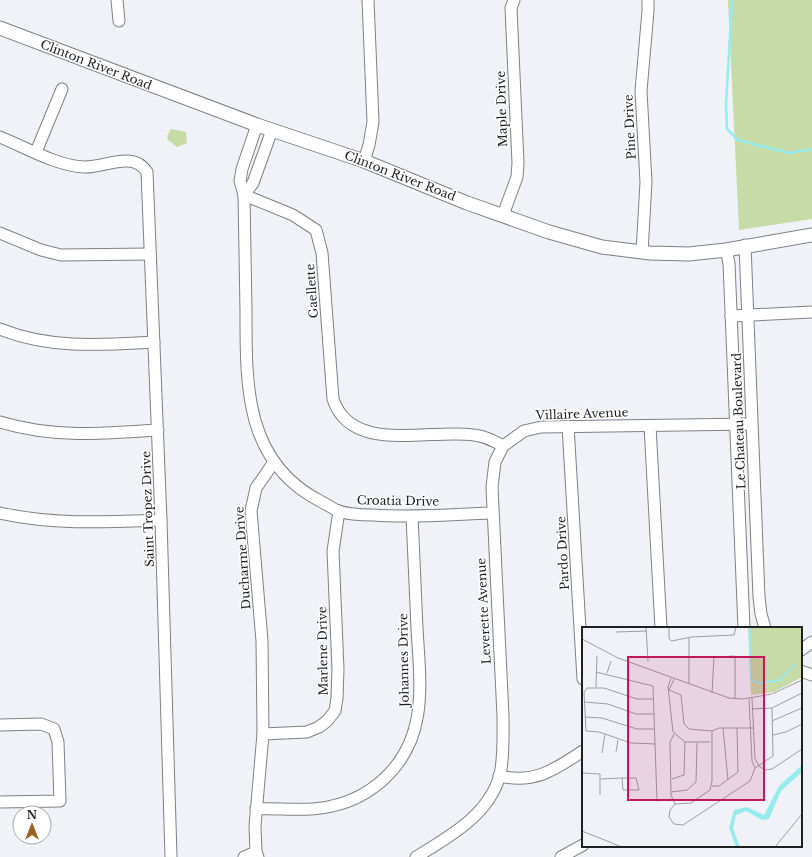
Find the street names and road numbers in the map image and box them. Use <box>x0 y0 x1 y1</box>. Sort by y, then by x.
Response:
street label: Clinton River Road <box>38 36 154 93</box>
street label: Maple Drive <box>493 70 510 147</box>
street label: Pine Drive <box>620 94 639 160</box>
street label: Clinton River Road <box>342 147 458 204</box>
street label: Gaellette <box>302 263 321 319</box>
street label: Le Chateau Boulevard <box>729 353 748 489</box>
street label: Villaire Avenue <box>534 404 629 423</box>
street label: Saint Tropez Drive <box>138 451 157 567</box>
street label: Croatia Drive <box>357 492 440 509</box>
street label: Ducharme Drive <box>231 506 254 610</box>
street label: Pardo Drive <box>553 516 572 590</box>
street label: Leverette Avenue <box>473 557 494 665</box>
street label: Marlene Drive <box>314 606 331 696</box>
street label: Johannes Drive <box>395 613 412 709</box>

